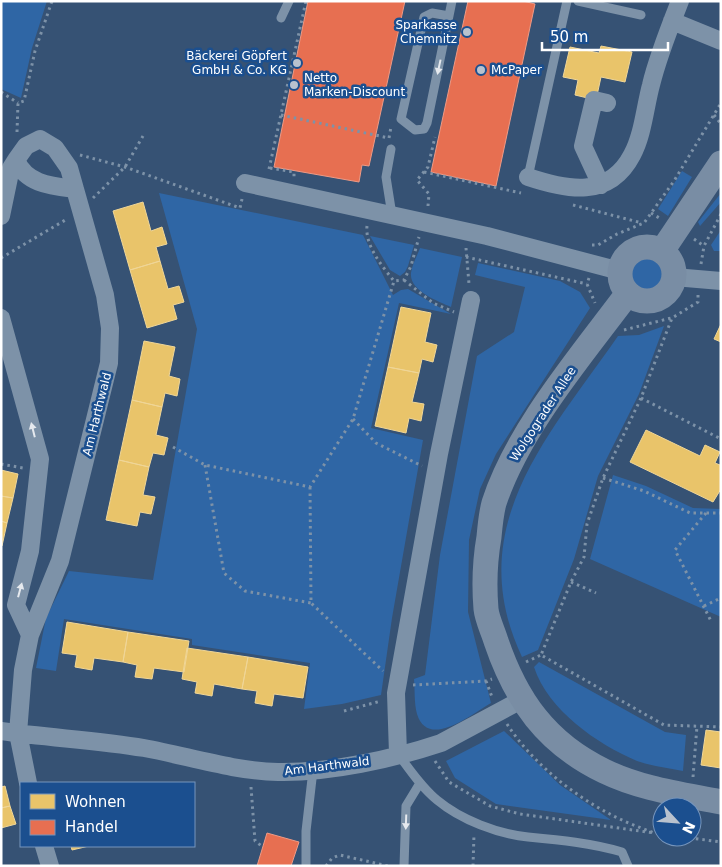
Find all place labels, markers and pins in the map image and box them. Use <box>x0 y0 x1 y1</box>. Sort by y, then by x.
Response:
place label: Sparkasse Chemnitz <box>396 18 457 46</box>
marker: Sparkasse Chemnitz <box>461 26 473 38</box>
place label: Bäckerei Göpfert GmbH & Co. KG <box>186 49 287 77</box>
marker: Bäckerei Göpfert GmbH & Co. KG <box>291 57 303 69</box>
place label: McPaper <box>491 63 542 77</box>
marker: McPaper <box>475 64 487 76</box>
place label: Netto Marken-Discount <box>304 71 405 99</box>
marker: Netto Marken-Discount <box>288 79 300 91</box>

